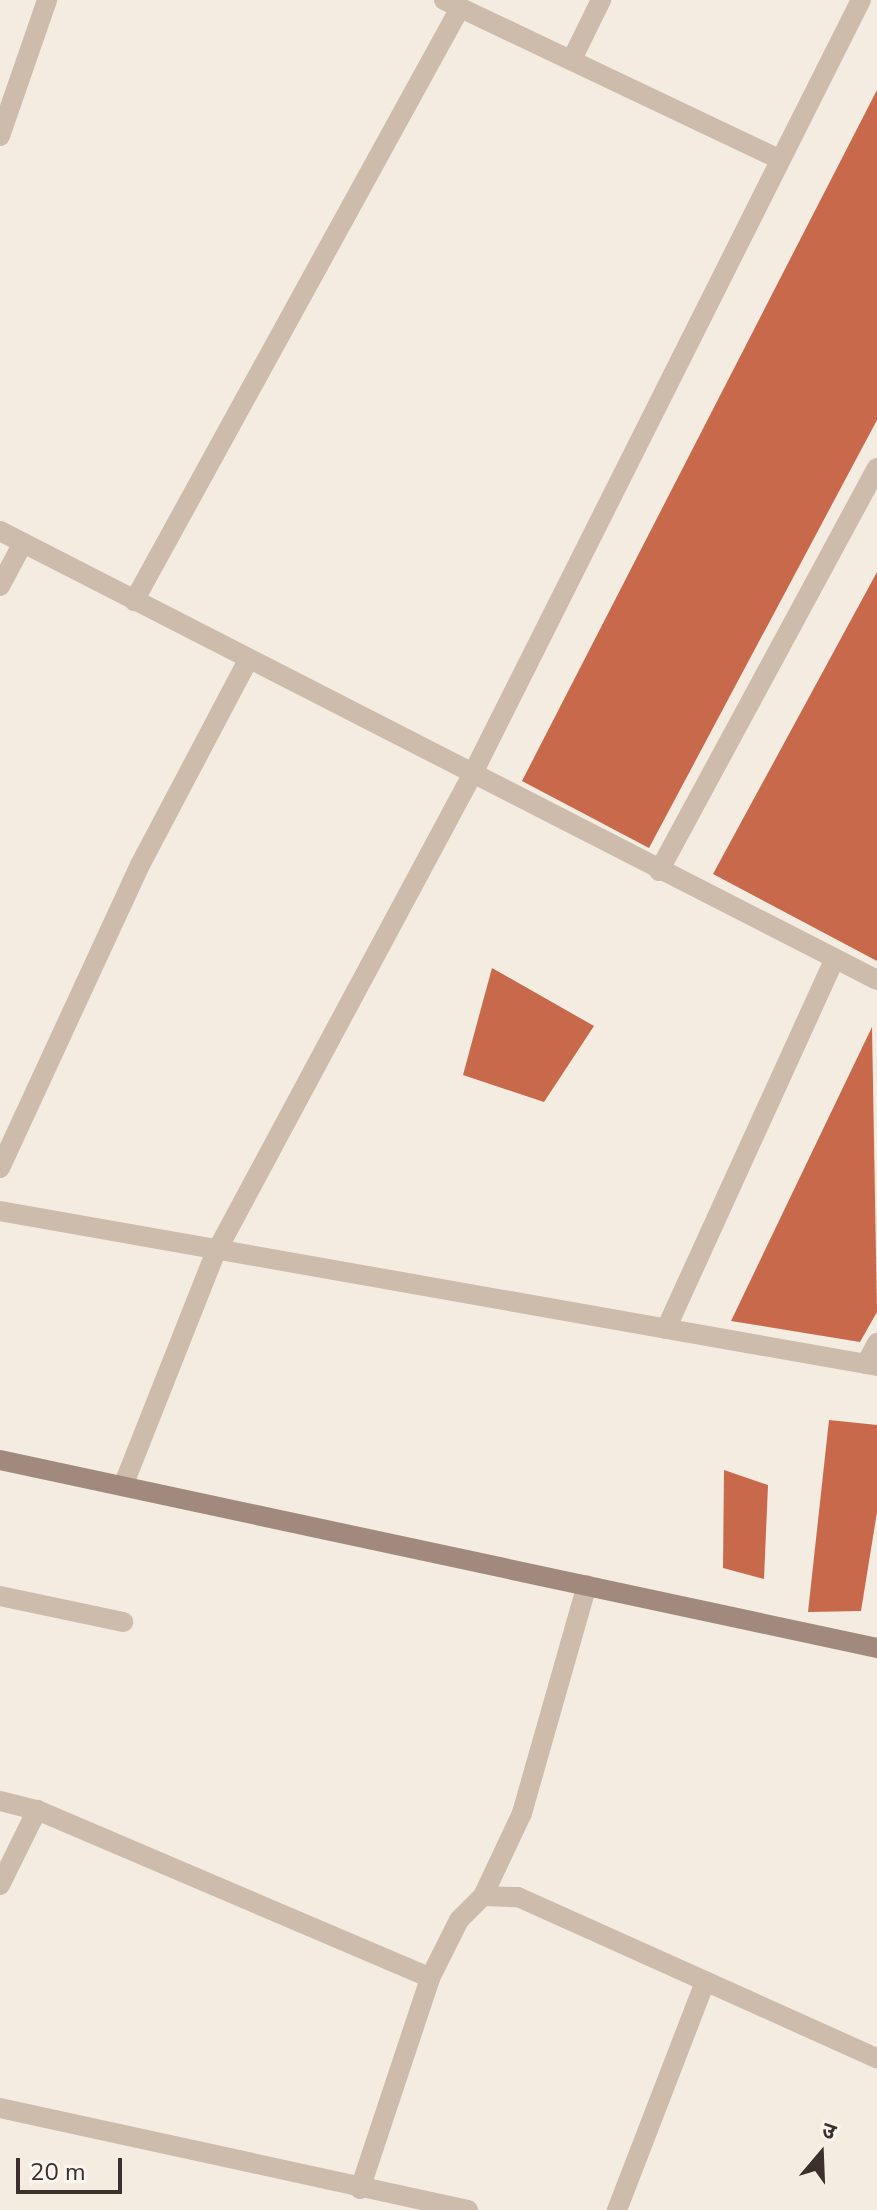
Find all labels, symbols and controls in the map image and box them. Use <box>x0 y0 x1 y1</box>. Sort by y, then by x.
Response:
north arrow <box>781 2114 861 2194</box>
text: उ <box>818 2115 840 2148</box>
scale bar <box>20 2142 126 2192</box>
text: 20 m <box>30 2156 86 2188</box>

